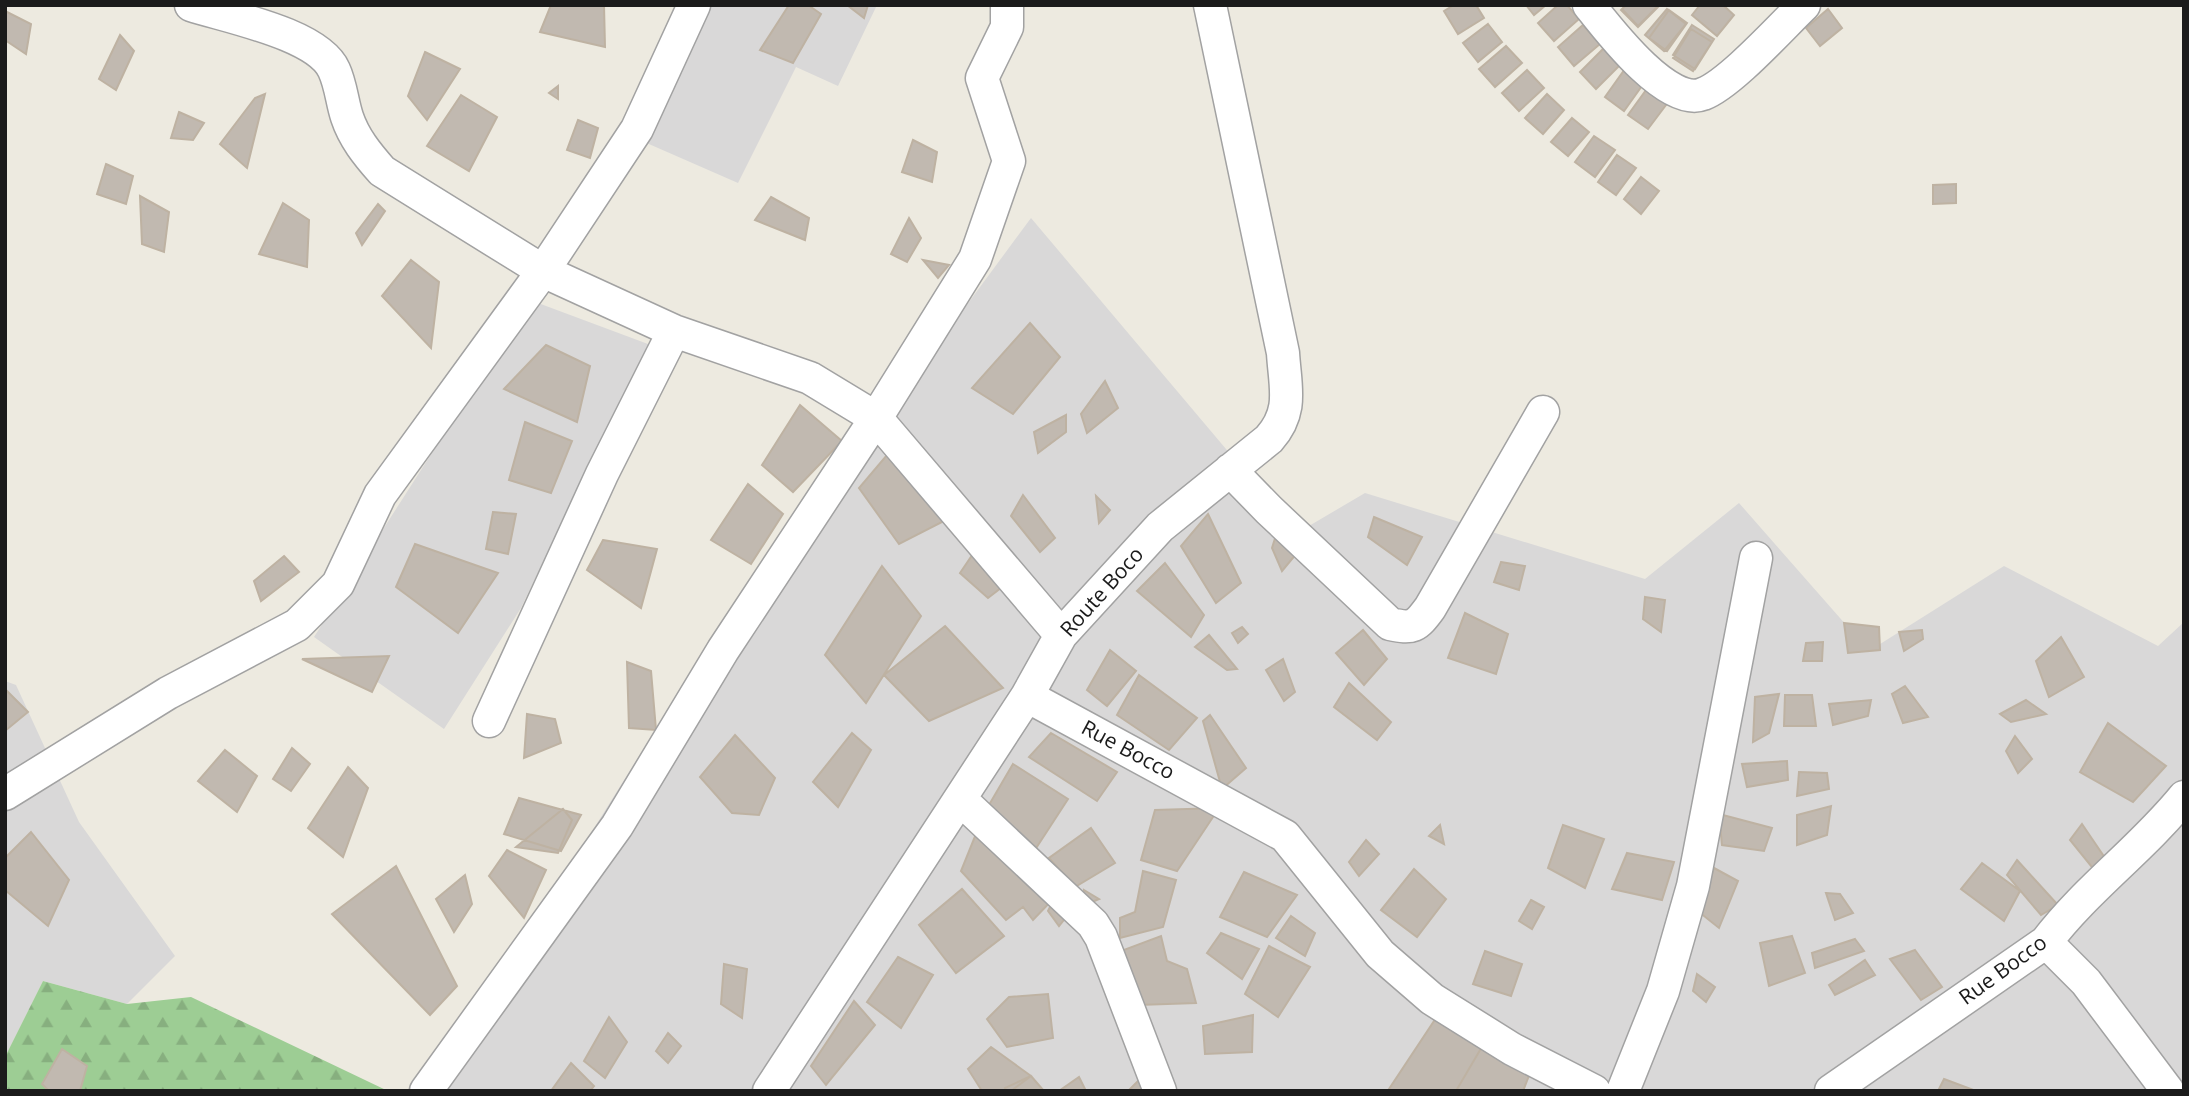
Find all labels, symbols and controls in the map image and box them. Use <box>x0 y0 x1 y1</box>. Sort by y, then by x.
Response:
street label: Route Boco <box>1053 540 1149 642</box>
street label: Rue Bocco <box>1077 713 1180 785</box>
street label: Rue Bocco <box>1953 928 2052 1011</box>

